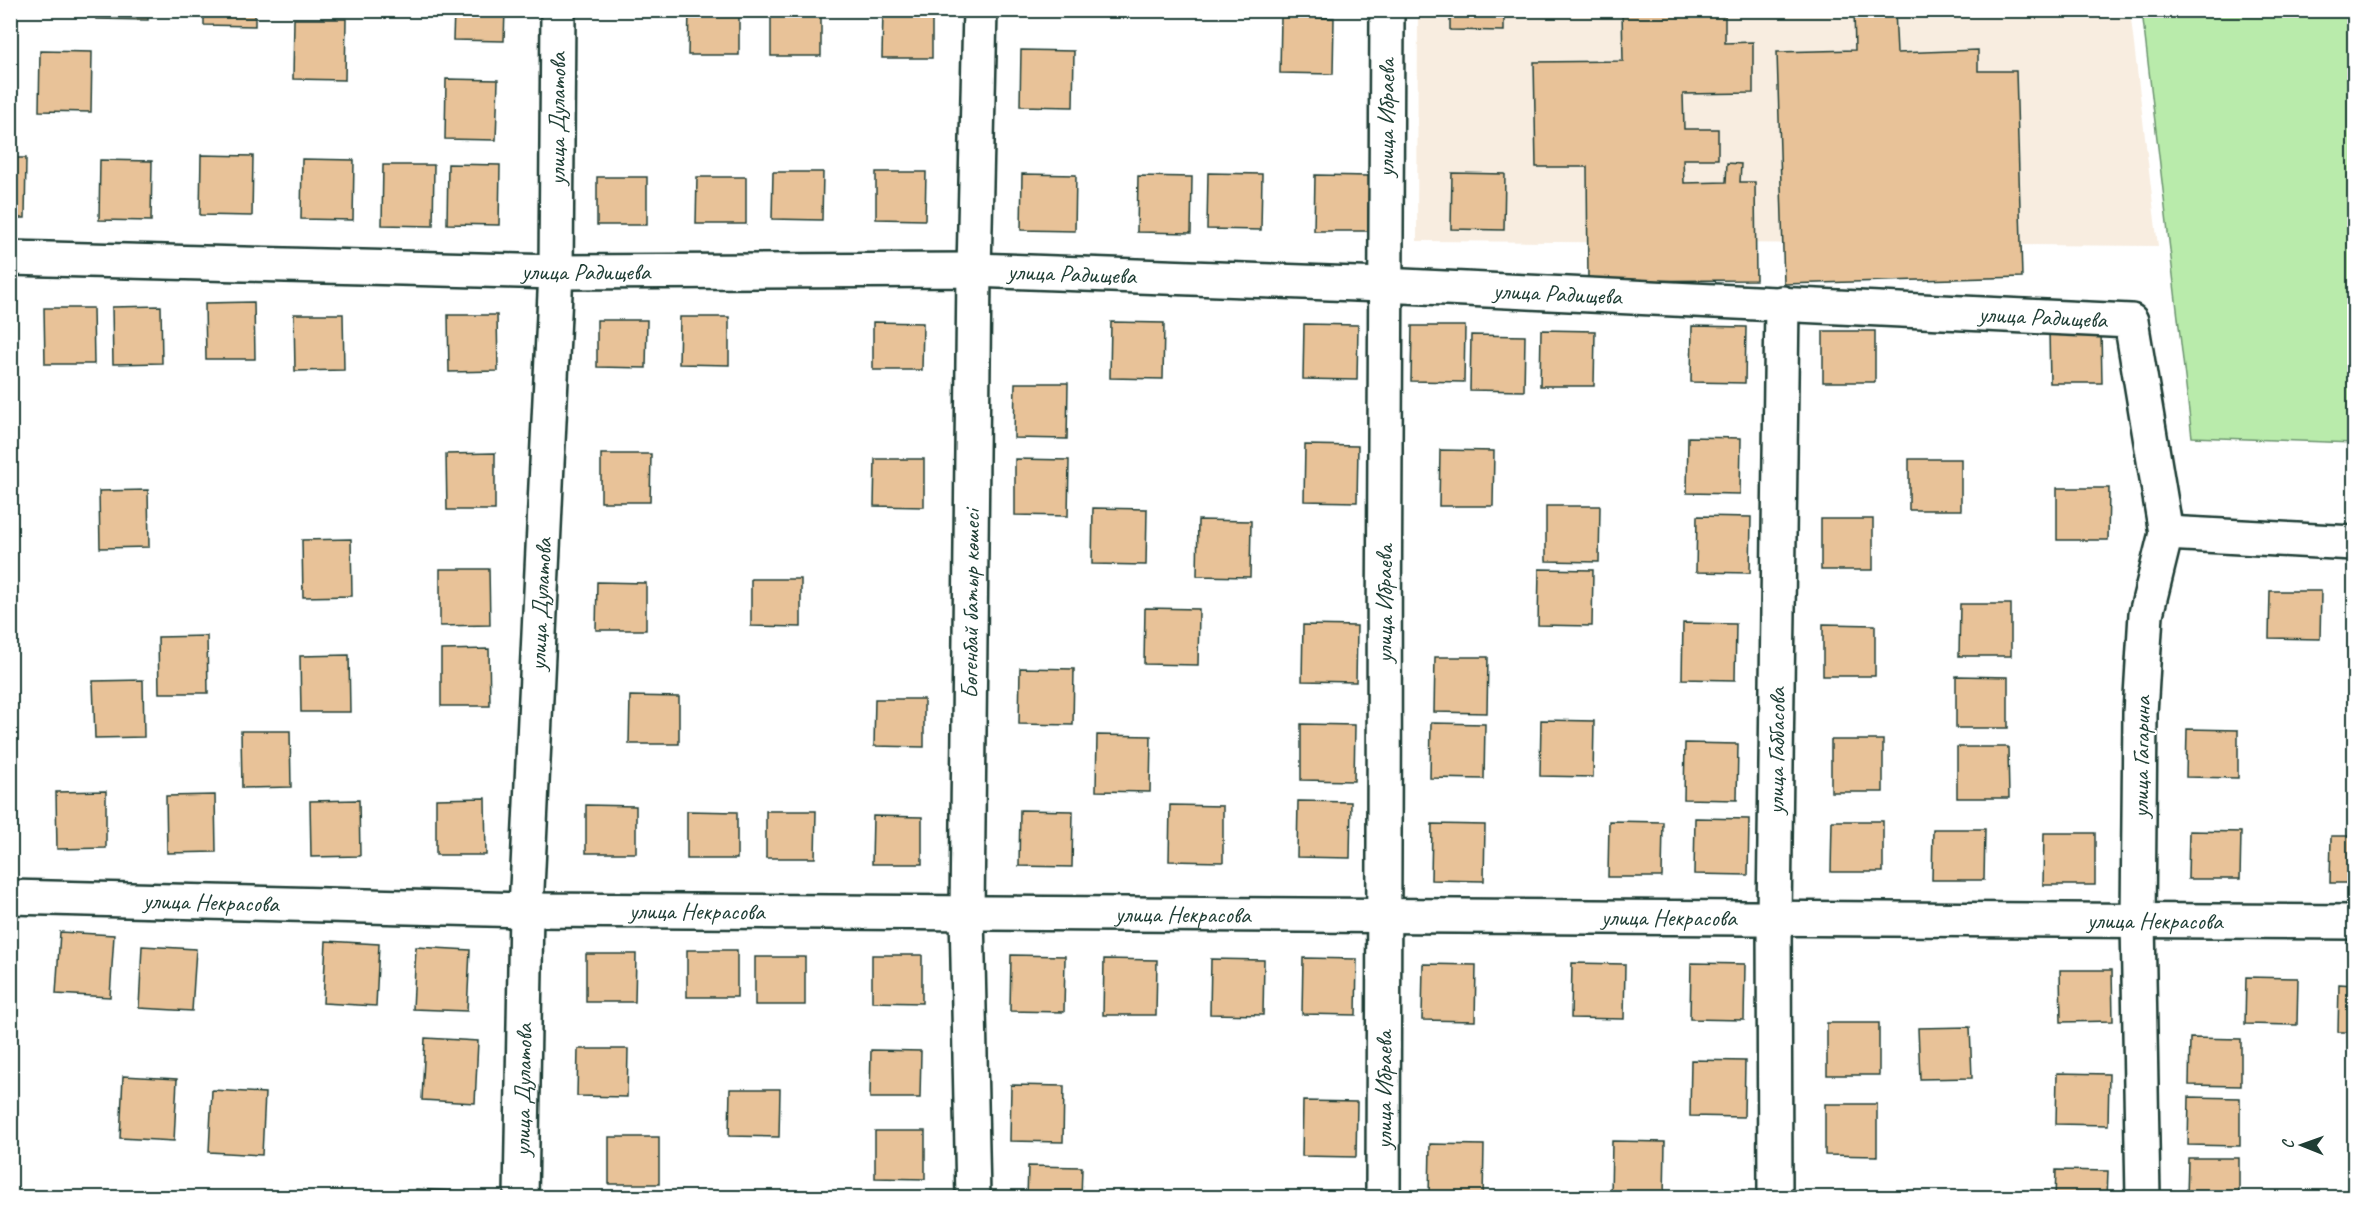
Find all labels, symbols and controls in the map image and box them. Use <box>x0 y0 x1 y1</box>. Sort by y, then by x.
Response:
street label: улица Дулатова <box>542 51 573 187</box>
street label: улица Ибраева <box>1370 57 1401 179</box>
street label: улица Радищева <box>519 256 652 287</box>
street label: улица Радищева <box>1005 256 1138 291</box>
street label: улица Радищева <box>1490 275 1624 312</box>
street label: улица Радищева <box>1976 299 2109 335</box>
street label: Бөгенбай батыр көшесі <box>954 507 986 699</box>
street label: улица Дулатова <box>522 536 559 673</box>
street label: улица Ибраева <box>1369 543 1399 665</box>
street label: улица Габбасова <box>1760 686 1792 817</box>
street label: улица Гагарина <box>2125 694 2157 820</box>
street label: улица Некрасова <box>141 885 281 919</box>
street label: улица Некрасова <box>627 896 766 927</box>
street label: улица Некрасова <box>1113 899 1252 930</box>
street label: улица Некрасова <box>1599 902 1738 933</box>
street label: улица Некрасова <box>2085 905 2224 936</box>
street label: улица Дулатова <box>507 1022 539 1159</box>
street label: улица Ибраева <box>1368 1029 1399 1151</box>
north arrow <box>2272 1115 2332 1175</box>
text: С <box>2278 1139 2298 1149</box>

